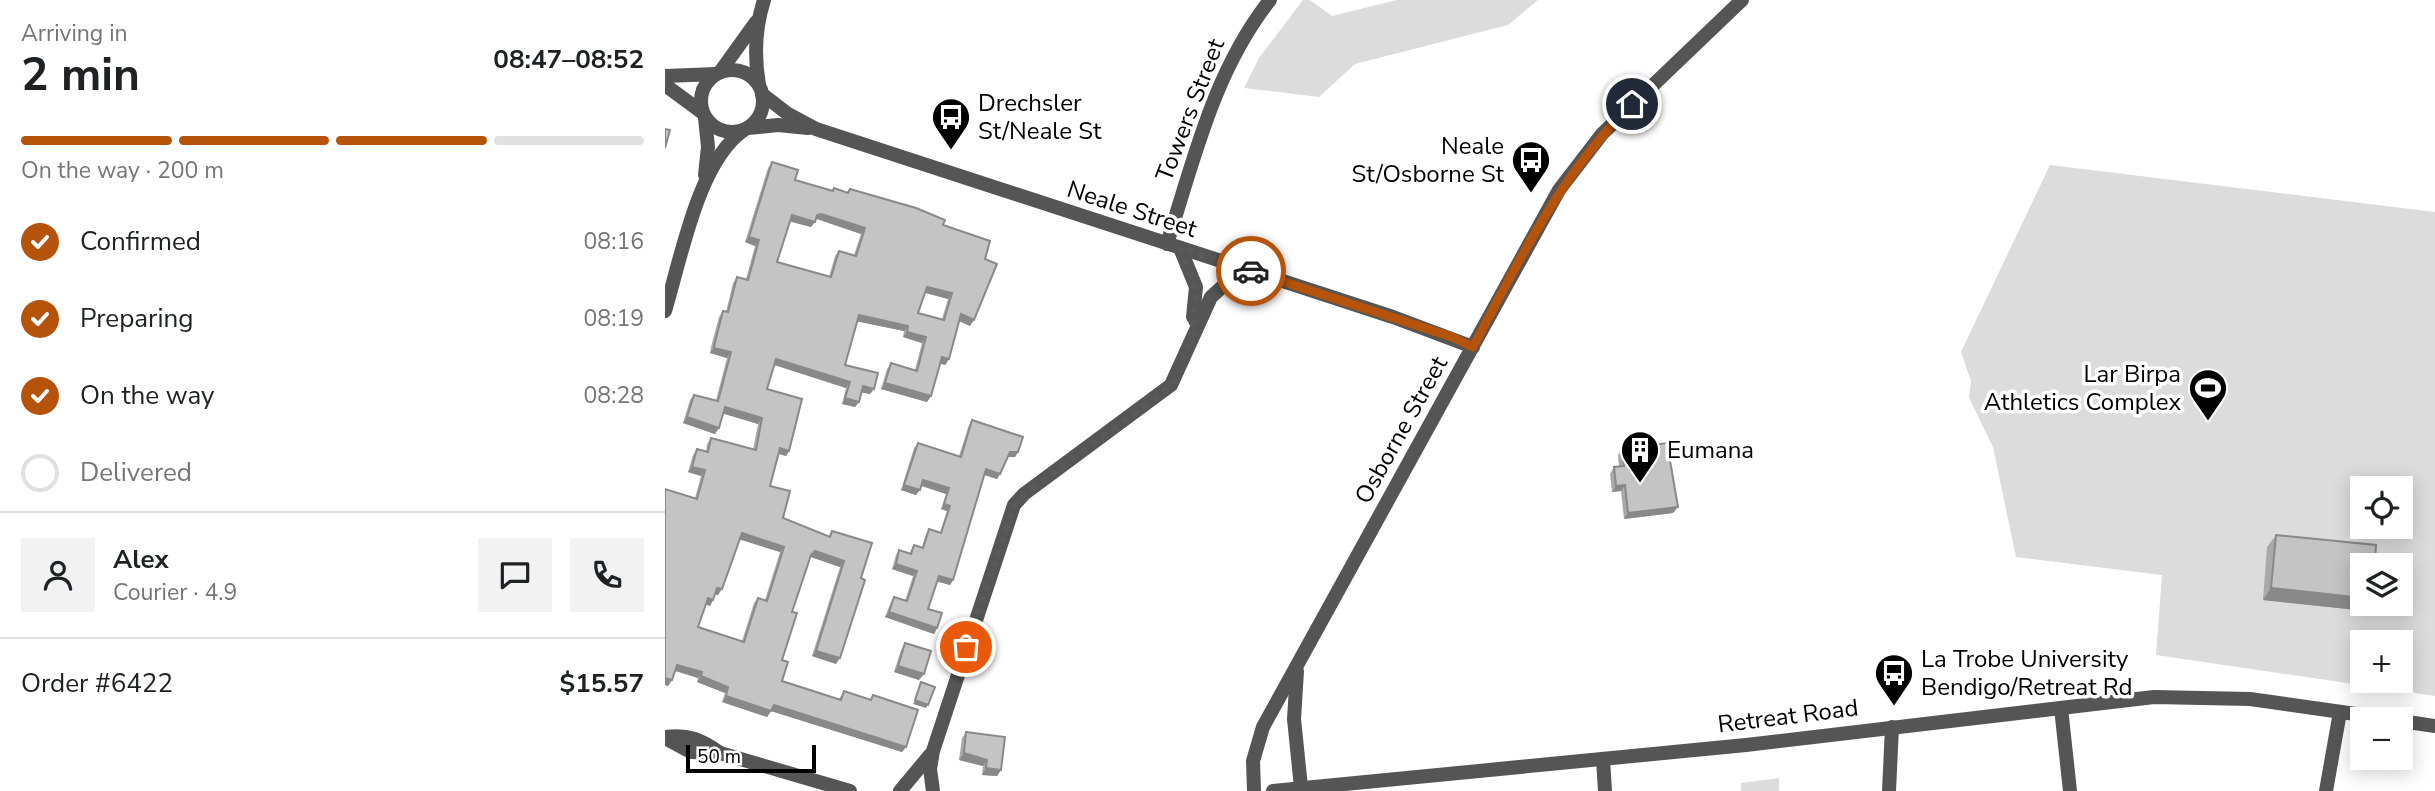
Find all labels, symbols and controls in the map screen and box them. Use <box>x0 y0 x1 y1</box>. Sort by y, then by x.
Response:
text: Arriving in <box>21 18 128 49</box>
street label: Towers Street <box>1148 34 1232 186</box>
text: 08:47–08:52 <box>493 42 644 77</box>
text: 2 min <box>21 43 140 106</box>
pin <box>1602 74 1662 134</box>
icon: home <box>1613 85 1651 123</box>
place label: Drechsler St/Neale St <box>978 87 1102 147</box>
bus stop icon: Drechsler St/Neale St <box>930 96 972 151</box>
place label: Neale St/Osborne St <box>1352 130 1505 190</box>
bus stop icon: Neale St/Osborne St <box>1510 139 1552 194</box>
text: On the way · 200 m <box>21 155 224 186</box>
street label: Neale Street <box>1063 173 1202 245</box>
icon: check <box>21 223 59 261</box>
text: Confirmed <box>80 224 201 259</box>
text: 08:16 <box>584 226 644 257</box>
courier <box>1216 236 1286 306</box>
icon: car <box>1232 252 1270 290</box>
icon: check <box>21 300 59 338</box>
text: Preparing <box>80 301 193 336</box>
text: 08:19 <box>584 303 644 334</box>
street label: Osborne Street <box>1347 350 1455 509</box>
place label: Lar Birpa Athletics Complex <box>1984 358 2181 418</box>
sports icon: Lar Birpa Athletics Complex <box>2187 367 2229 422</box>
icon: check <box>21 377 59 415</box>
text: On the way <box>80 378 214 413</box>
text: 08:28 <box>584 380 644 411</box>
building icon: Eumana <box>1619 429 1661 484</box>
place label: Eumana <box>1667 434 1754 466</box>
text: Delivered <box>80 455 192 490</box>
map controls <box>2350 476 2413 770</box>
button: locate <box>2350 476 2413 539</box>
button: person <box>21 538 95 612</box>
button: chat <box>478 538 552 612</box>
button: phone <box>570 538 644 612</box>
text: Alex <box>113 542 169 577</box>
button: layers <box>2350 553 2413 616</box>
text: Courier · 4.9 <box>113 577 237 608</box>
pin <box>936 617 996 677</box>
icon: bag <box>947 628 985 666</box>
button: + <box>2350 630 2413 693</box>
place label: La Trobe University Bendigo/Retreat Rd <box>1921 643 2133 703</box>
bus stop icon: La Trobe University Bendigo/Retreat Rd <box>1873 652 1915 707</box>
text: Order #6422 <box>21 666 173 701</box>
text: $15.57 <box>560 666 644 701</box>
street label: Retreat Road <box>1716 692 1860 740</box>
button: − <box>2350 707 2413 770</box>
scale bar <box>686 742 815 774</box>
text: 50 m <box>697 744 741 770</box>

